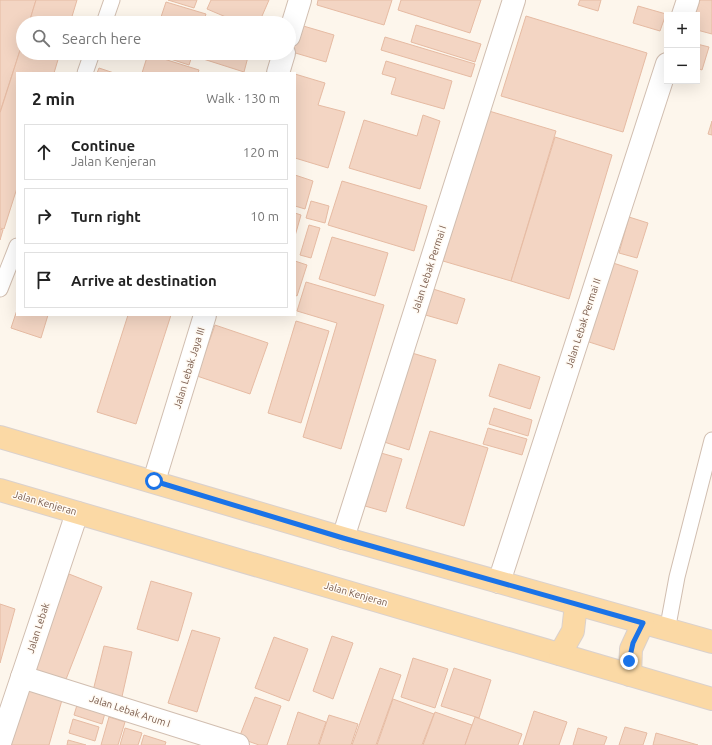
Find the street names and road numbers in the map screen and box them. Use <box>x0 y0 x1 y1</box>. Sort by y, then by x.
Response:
street label: Jalan Lebak Permai I <box>410 224 448 314</box>
street label: Jalan Lebak Permai II <box>563 277 603 369</box>
street label: Jalan Lebak Jaya III <box>171 326 207 410</box>
street label: Jalan Kenjeran <box>12 489 78 517</box>
street label: Jalan Kenjeran <box>323 580 389 608</box>
street label: Jalan Lebak <box>25 601 51 655</box>
street label: Jalan Lebak Arum I <box>88 693 172 729</box>

